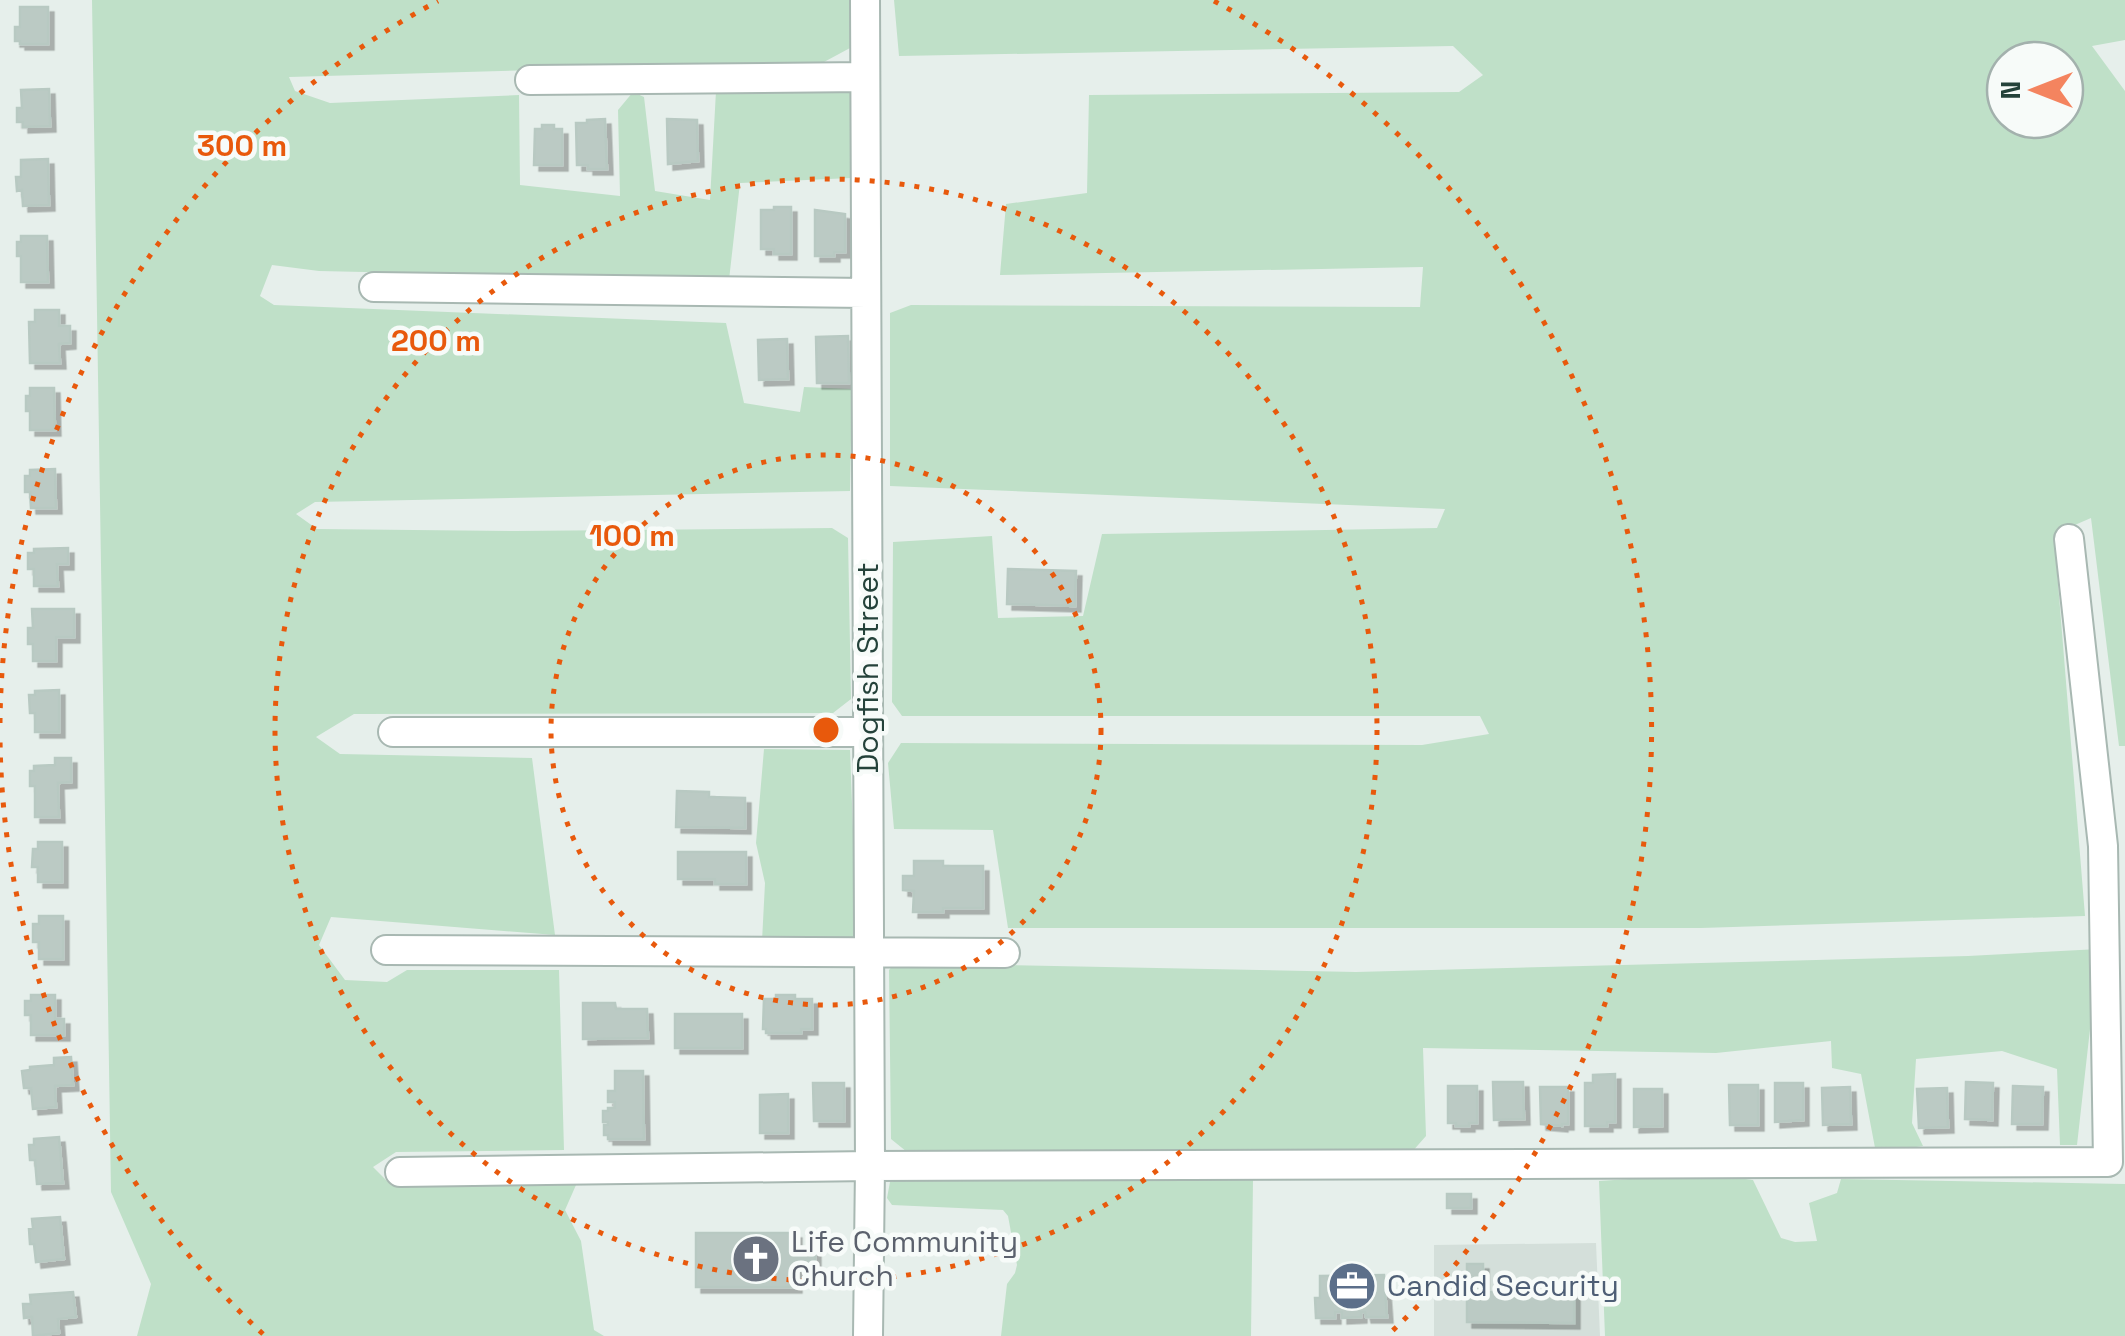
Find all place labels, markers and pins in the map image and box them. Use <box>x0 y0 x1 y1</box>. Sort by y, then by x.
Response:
centre of rings <box>808 712 844 748</box>
place label: Life Community Church <box>791 1222 1018 1295</box>
church icon: Life Community Church <box>730 1233 782 1285</box>
office icon: Candid Security <box>1326 1260 1378 1312</box>
place label: Candid Security <box>1387 1266 1619 1305</box>

